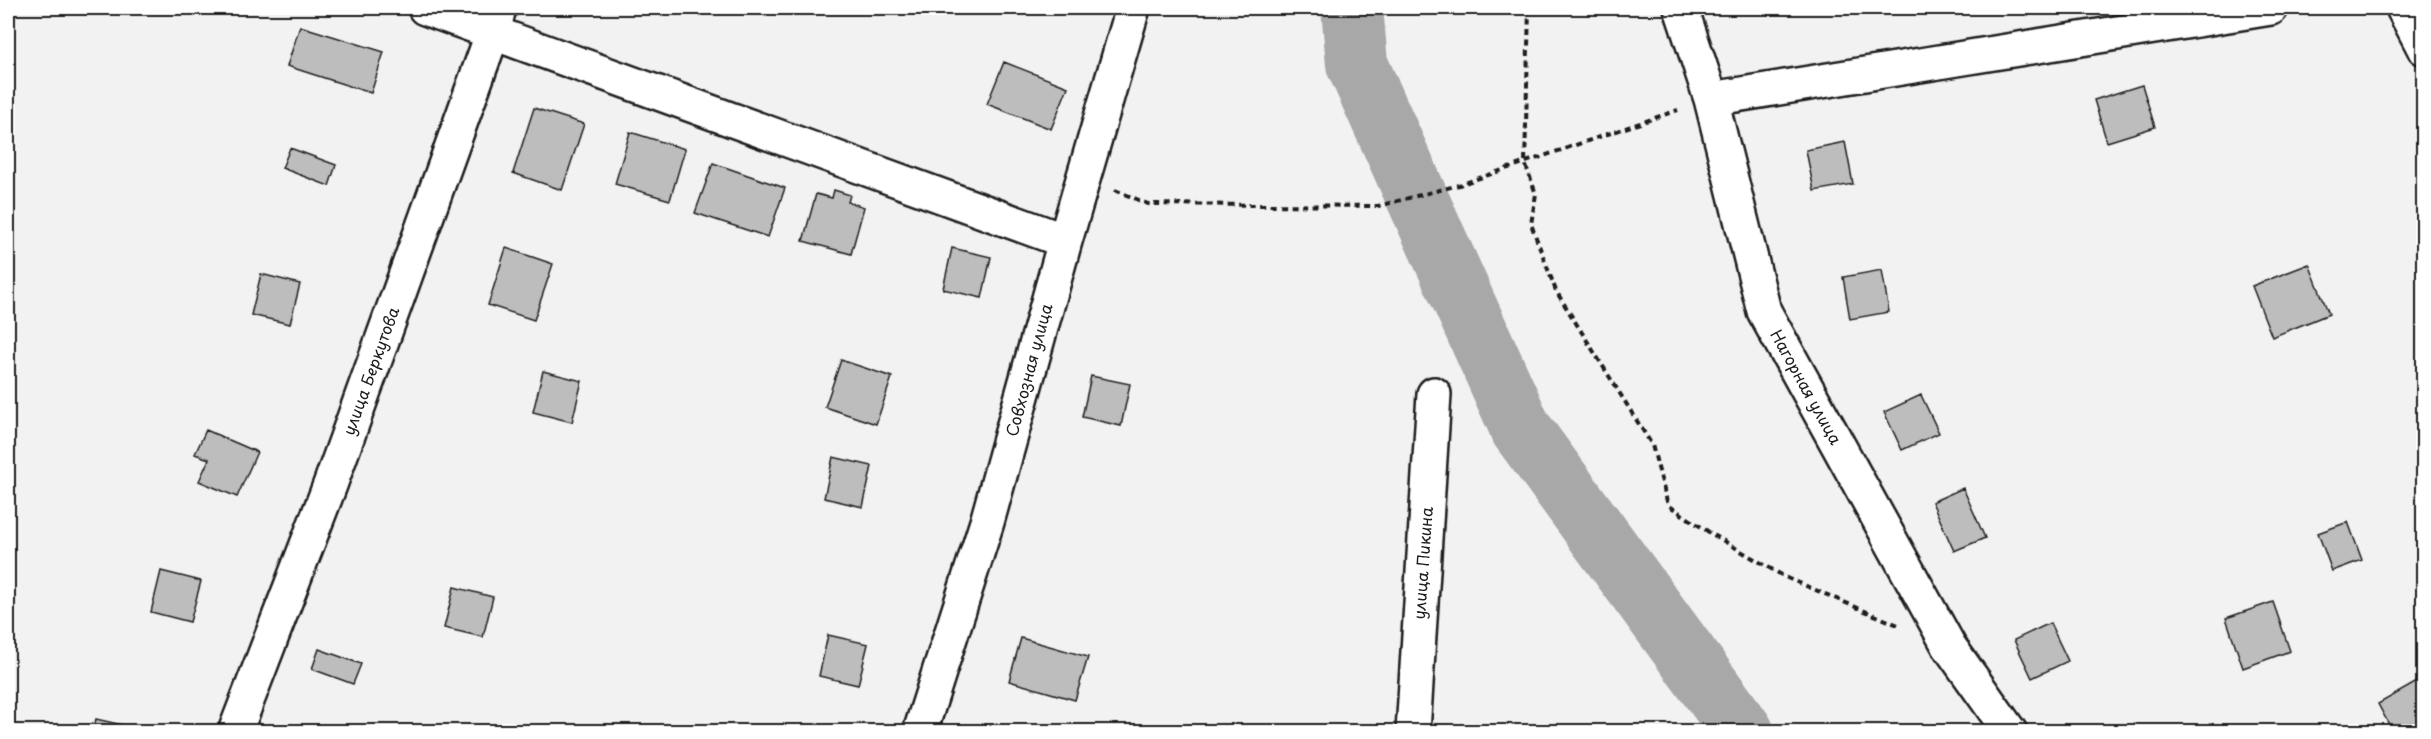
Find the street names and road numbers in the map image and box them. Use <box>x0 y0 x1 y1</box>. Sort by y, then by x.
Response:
street label: Совхозная улица <box>999 301 1057 439</box>
street label: улица Беркутова <box>336 303 404 438</box>
street label: Нагорная улица <box>1765 325 1848 448</box>
street label: улица Пикина <box>1406 506 1438 620</box>

